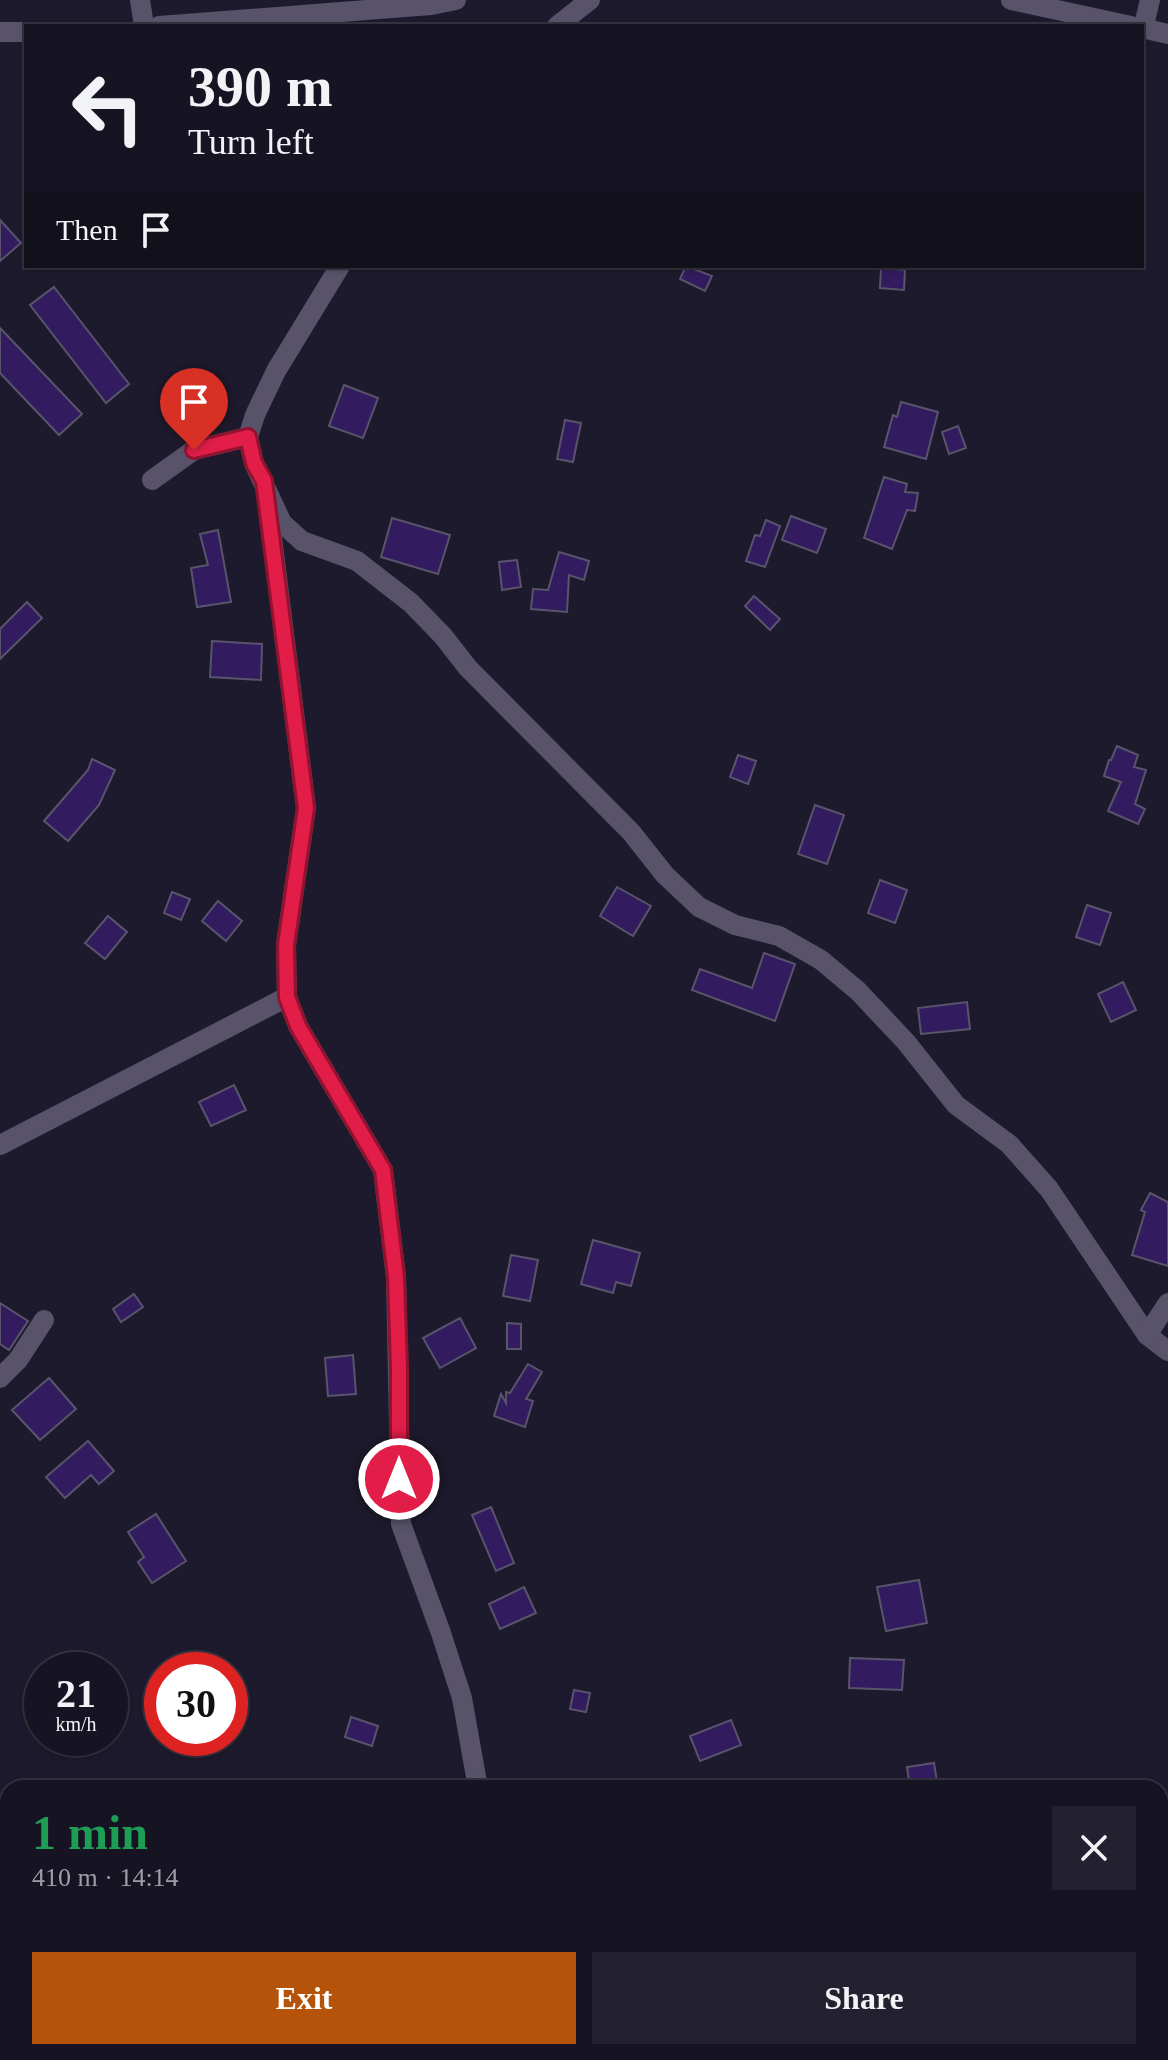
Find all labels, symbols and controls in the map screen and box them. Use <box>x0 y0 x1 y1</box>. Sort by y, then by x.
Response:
icon: left <box>56 56 160 160</box>
text: 390 m <box>188 56 333 118</box>
text: Turn left <box>188 122 314 162</box>
icon: arrive <box>134 208 178 252</box>
text: Then <box>56 213 118 246</box>
pin <box>160 368 228 450</box>
icon: arrive <box>172 380 216 424</box>
position arrow <box>357 1437 441 1521</box>
speed limit sign: 30 <box>144 1652 248 1756</box>
text: 21 <box>56 1671 96 1716</box>
text: km/h <box>55 1713 97 1735</box>
text: 1 min <box>32 1806 148 1859</box>
button: close <box>1052 1806 1136 1890</box>
text: 410 m · 14:14 <box>32 1863 179 1892</box>
button: Exit <box>32 1952 576 2044</box>
button: Share <box>592 1952 1136 2044</box>

